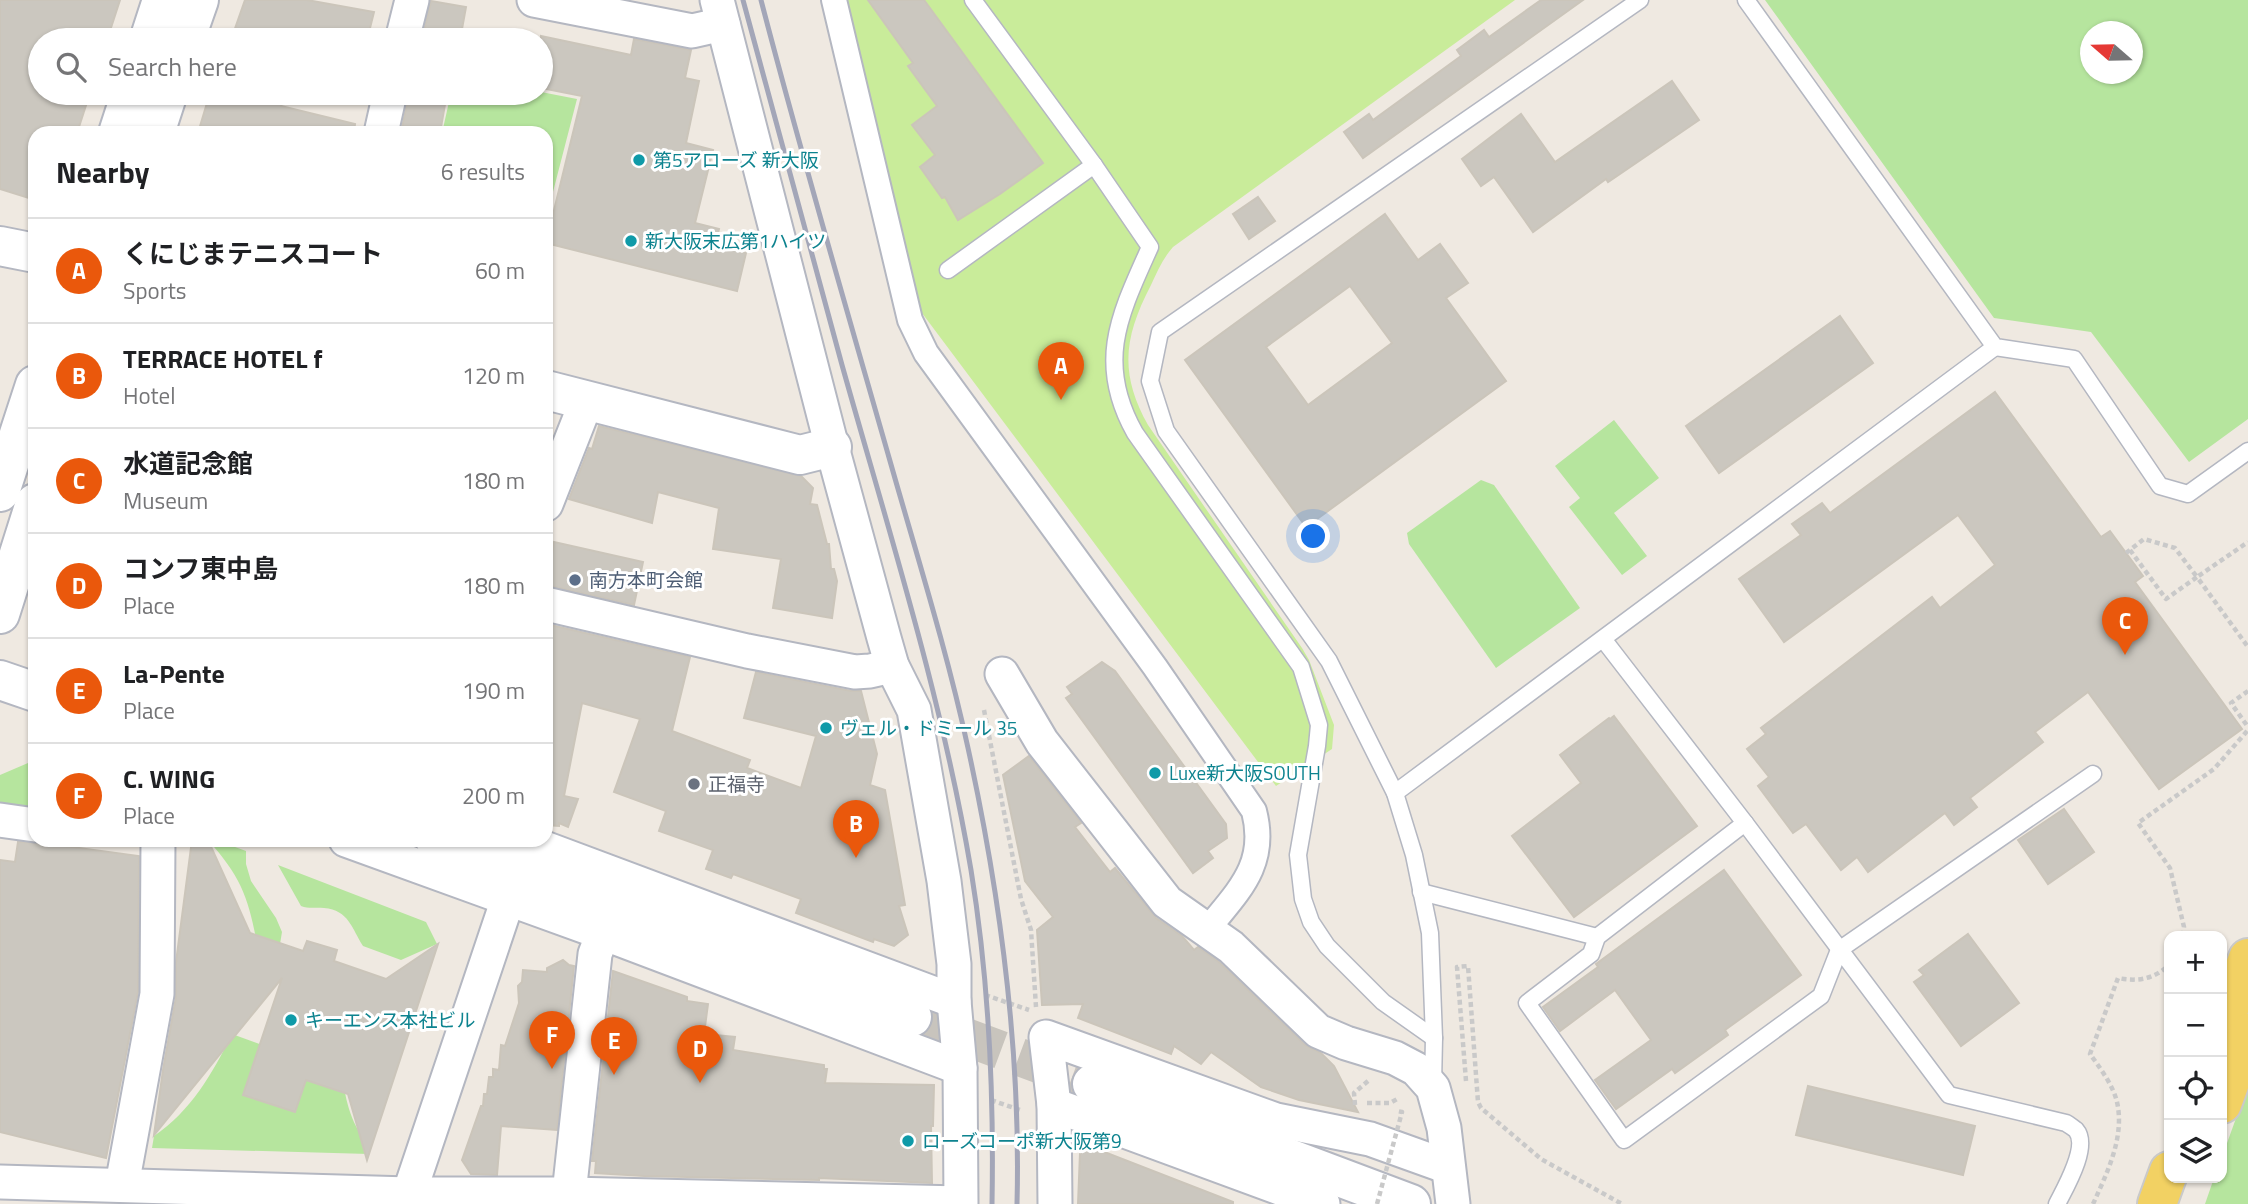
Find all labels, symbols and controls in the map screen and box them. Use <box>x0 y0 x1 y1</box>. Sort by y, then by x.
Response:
north arrow <box>2080 21 2143 84</box>
search box <box>28 28 553 105</box>
text: Search here <box>108 47 237 86</box>
icon: search <box>52 48 90 86</box>
place label: 第5アローズ 新大阪 <box>653 145 819 174</box>
text: Nearby <box>56 149 149 195</box>
marker: 第5アローズ 新大阪 <box>631 152 647 168</box>
text: 6 results <box>441 154 525 189</box>
place label: 新大阪末広第1ハイツ <box>645 226 826 255</box>
marker: 新大阪末広第1ハイツ <box>623 233 639 249</box>
text: くにじまテニスコート <box>123 234 383 273</box>
text: A <box>72 253 86 288</box>
text: 60 m <box>475 253 525 288</box>
text: Sports <box>123 273 186 308</box>
text: TERRACE HOTEL f <box>123 339 323 378</box>
pin: A <box>1038 342 1084 400</box>
text: B <box>72 358 86 393</box>
text: 120 m <box>462 358 525 393</box>
text: Hotel <box>123 378 175 413</box>
text: 水道記念館 <box>123 444 253 483</box>
text: C <box>73 463 85 498</box>
text: 180 m <box>462 463 525 498</box>
text: Museum <box>123 483 208 518</box>
your location <box>1296 519 1330 553</box>
text: コンフ東中島 <box>123 549 278 588</box>
place label: 南方本町会館 <box>589 565 703 594</box>
text: D <box>72 568 86 603</box>
text: 180 m <box>462 568 525 603</box>
marker: 南方本町会館 <box>567 572 583 588</box>
text: Place <box>123 588 175 623</box>
pin: C <box>2102 597 2148 655</box>
text: La-Pente <box>123 654 225 693</box>
text: E <box>73 673 85 708</box>
text: 190 m <box>462 673 525 708</box>
text: Place <box>123 693 175 728</box>
place label: ヴェル・ドミール 35 <box>840 713 1017 742</box>
marker: ヴェル・ドミール 35 <box>818 720 834 736</box>
place label: Luxe新大阪SOUTH <box>1169 758 1321 787</box>
text: C. WING <box>123 759 215 798</box>
marker: Luxe新大阪SOUTH <box>1147 765 1163 781</box>
place label: 正福寺 <box>708 769 765 798</box>
marker: 正福寺 <box>686 776 702 792</box>
text: F <box>73 778 85 813</box>
text: 200 m <box>462 778 525 813</box>
text: Place <box>123 798 175 833</box>
pin: B <box>833 800 879 858</box>
map controls <box>2164 931 2227 1183</box>
button: + <box>2164 931 2227 994</box>
button: − <box>2164 994 2227 1057</box>
place label: キーエンス本社ビル <box>305 1005 476 1034</box>
pin: F <box>529 1011 575 1069</box>
marker: キーエンス本社ビル <box>283 1012 299 1028</box>
pin: E <box>591 1017 637 1075</box>
pin: D <box>677 1025 723 1083</box>
button: locate <box>2164 1057 2227 1120</box>
button: layers <box>2164 1120 2227 1183</box>
place label: ローズコーポ新大阪第9 <box>922 1126 1122 1155</box>
marker: ローズコーポ新大阪第9 <box>900 1133 916 1149</box>

